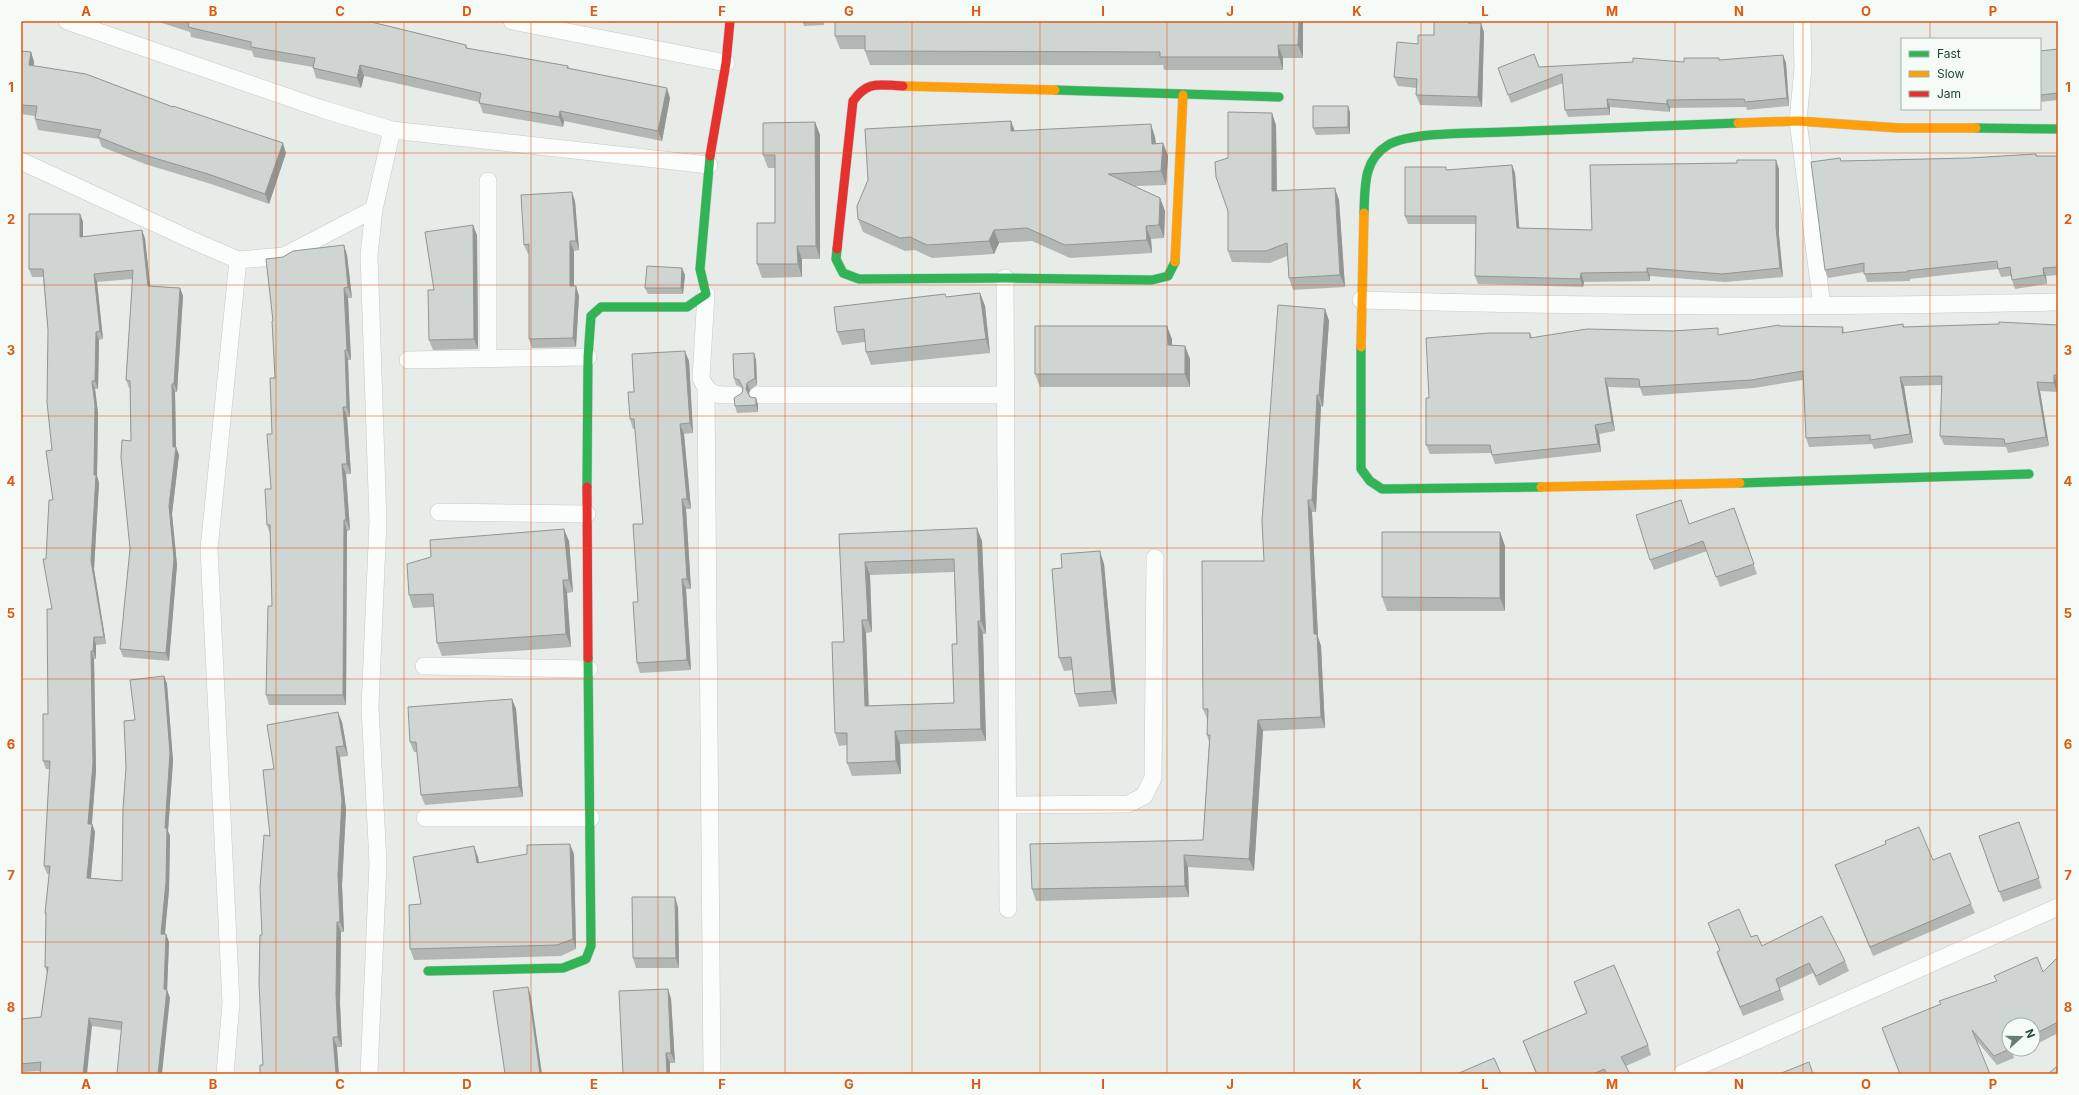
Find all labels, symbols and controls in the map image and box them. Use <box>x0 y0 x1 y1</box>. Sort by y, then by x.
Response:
text: A <box>81 3 91 19</box>
text: B <box>209 3 218 19</box>
text: C <box>335 3 345 19</box>
text: D <box>462 3 472 19</box>
text: E <box>590 3 598 19</box>
text: F <box>718 3 726 19</box>
text: G <box>844 3 854 19</box>
text: H <box>971 3 981 19</box>
text: I <box>1101 3 1105 19</box>
text: J <box>1226 3 1234 19</box>
text: K <box>1352 3 1362 19</box>
text: L <box>1481 3 1489 19</box>
text: M <box>1606 3 1618 19</box>
text: N <box>1734 3 1744 19</box>
text: O <box>1861 3 1871 19</box>
text: P <box>1989 3 1997 19</box>
legend <box>1901 38 2041 110</box>
text: Fast <box>1937 46 1961 61</box>
text: Slow <box>1937 66 1965 81</box>
text: 1 <box>8 79 14 95</box>
text: 1 <box>2065 79 2071 95</box>
text: Jam <box>1937 86 1961 101</box>
text: 2 <box>7 211 15 227</box>
text: 2 <box>2064 211 2072 227</box>
text: 3 <box>7 342 15 358</box>
text: 3 <box>2064 342 2072 358</box>
text: 4 <box>7 473 16 489</box>
text: 4 <box>2064 473 2073 489</box>
text: 5 <box>7 605 15 621</box>
text: 5 <box>2064 605 2072 621</box>
text: 6 <box>7 736 15 752</box>
text: 6 <box>2064 736 2072 752</box>
text: 7 <box>7 867 15 883</box>
text: 7 <box>2064 867 2072 883</box>
text: 8 <box>7 999 15 1015</box>
text: 8 <box>2064 999 2072 1015</box>
north arrow <box>2001 1017 2041 1057</box>
text: N <box>2022 1027 2038 1040</box>
text: A <box>81 1076 91 1092</box>
text: B <box>209 1076 218 1092</box>
text: C <box>335 1076 345 1092</box>
text: D <box>462 1076 472 1092</box>
text: E <box>590 1076 598 1092</box>
text: F <box>718 1076 726 1092</box>
text: G <box>844 1076 854 1092</box>
text: H <box>971 1076 981 1092</box>
text: I <box>1101 1076 1105 1092</box>
text: J <box>1226 1076 1234 1092</box>
text: K <box>1352 1076 1362 1092</box>
text: L <box>1481 1076 1489 1092</box>
text: M <box>1606 1076 1618 1092</box>
text: N <box>1734 1076 1744 1092</box>
text: O <box>1861 1076 1871 1092</box>
text: P <box>1989 1076 1997 1092</box>

